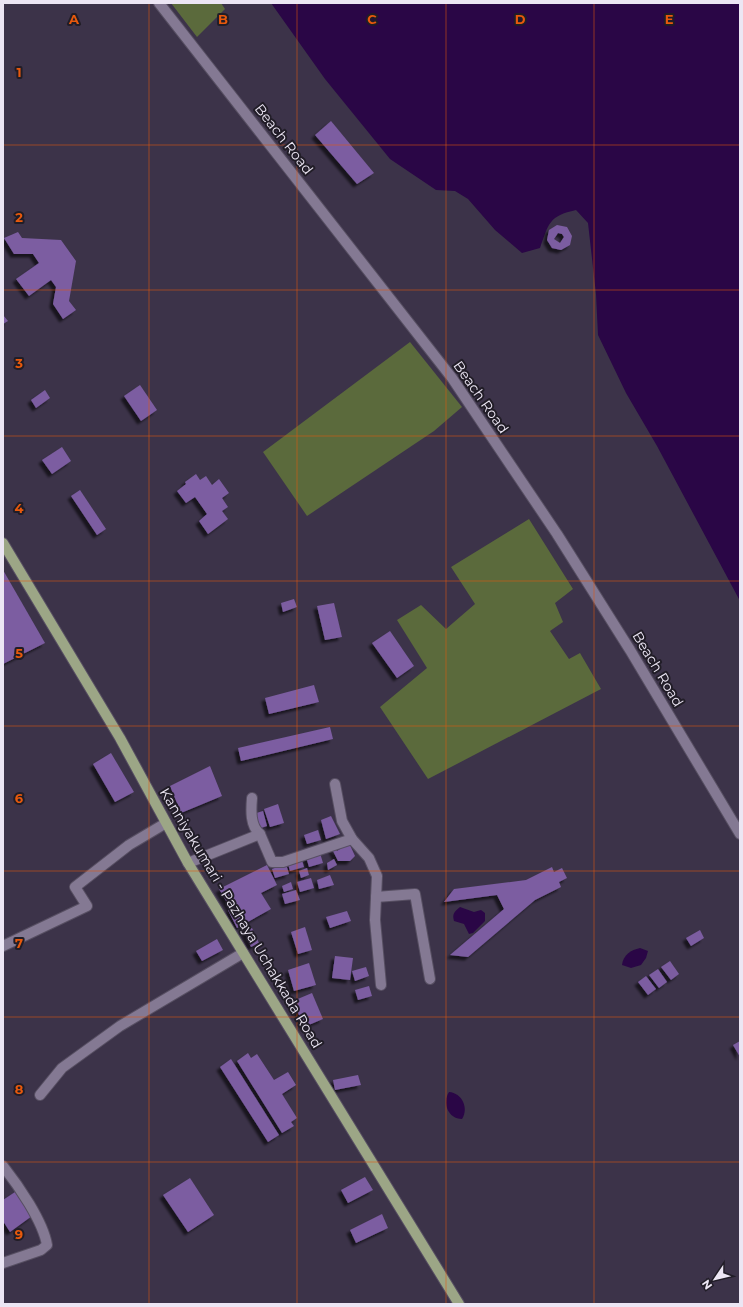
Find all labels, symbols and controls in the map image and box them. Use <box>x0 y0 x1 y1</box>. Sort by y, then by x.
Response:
text: A <box>68 11 80 27</box>
text: B <box>218 11 228 27</box>
text: C <box>367 11 377 27</box>
text: D <box>515 11 526 27</box>
text: E <box>665 11 674 27</box>
text: 1 <box>16 64 22 80</box>
street label: Beach Road <box>251 100 317 178</box>
text: 2 <box>15 209 23 225</box>
text: 3 <box>14 355 23 371</box>
street label: Beach Road <box>449 357 513 437</box>
text: 4 <box>15 500 24 516</box>
street label: Beach Road <box>629 628 687 710</box>
text: 5 <box>15 645 23 661</box>
street label: Kanniyakumari - Pazhaya Uchakkada Road <box>156 785 326 1051</box>
text: 6 <box>15 790 24 806</box>
text: 7 <box>15 935 23 951</box>
text: 8 <box>15 1081 24 1097</box>
text: 9 <box>15 1226 23 1242</box>
north arrow <box>695 1259 735 1299</box>
text: N <box>699 1277 715 1292</box>

